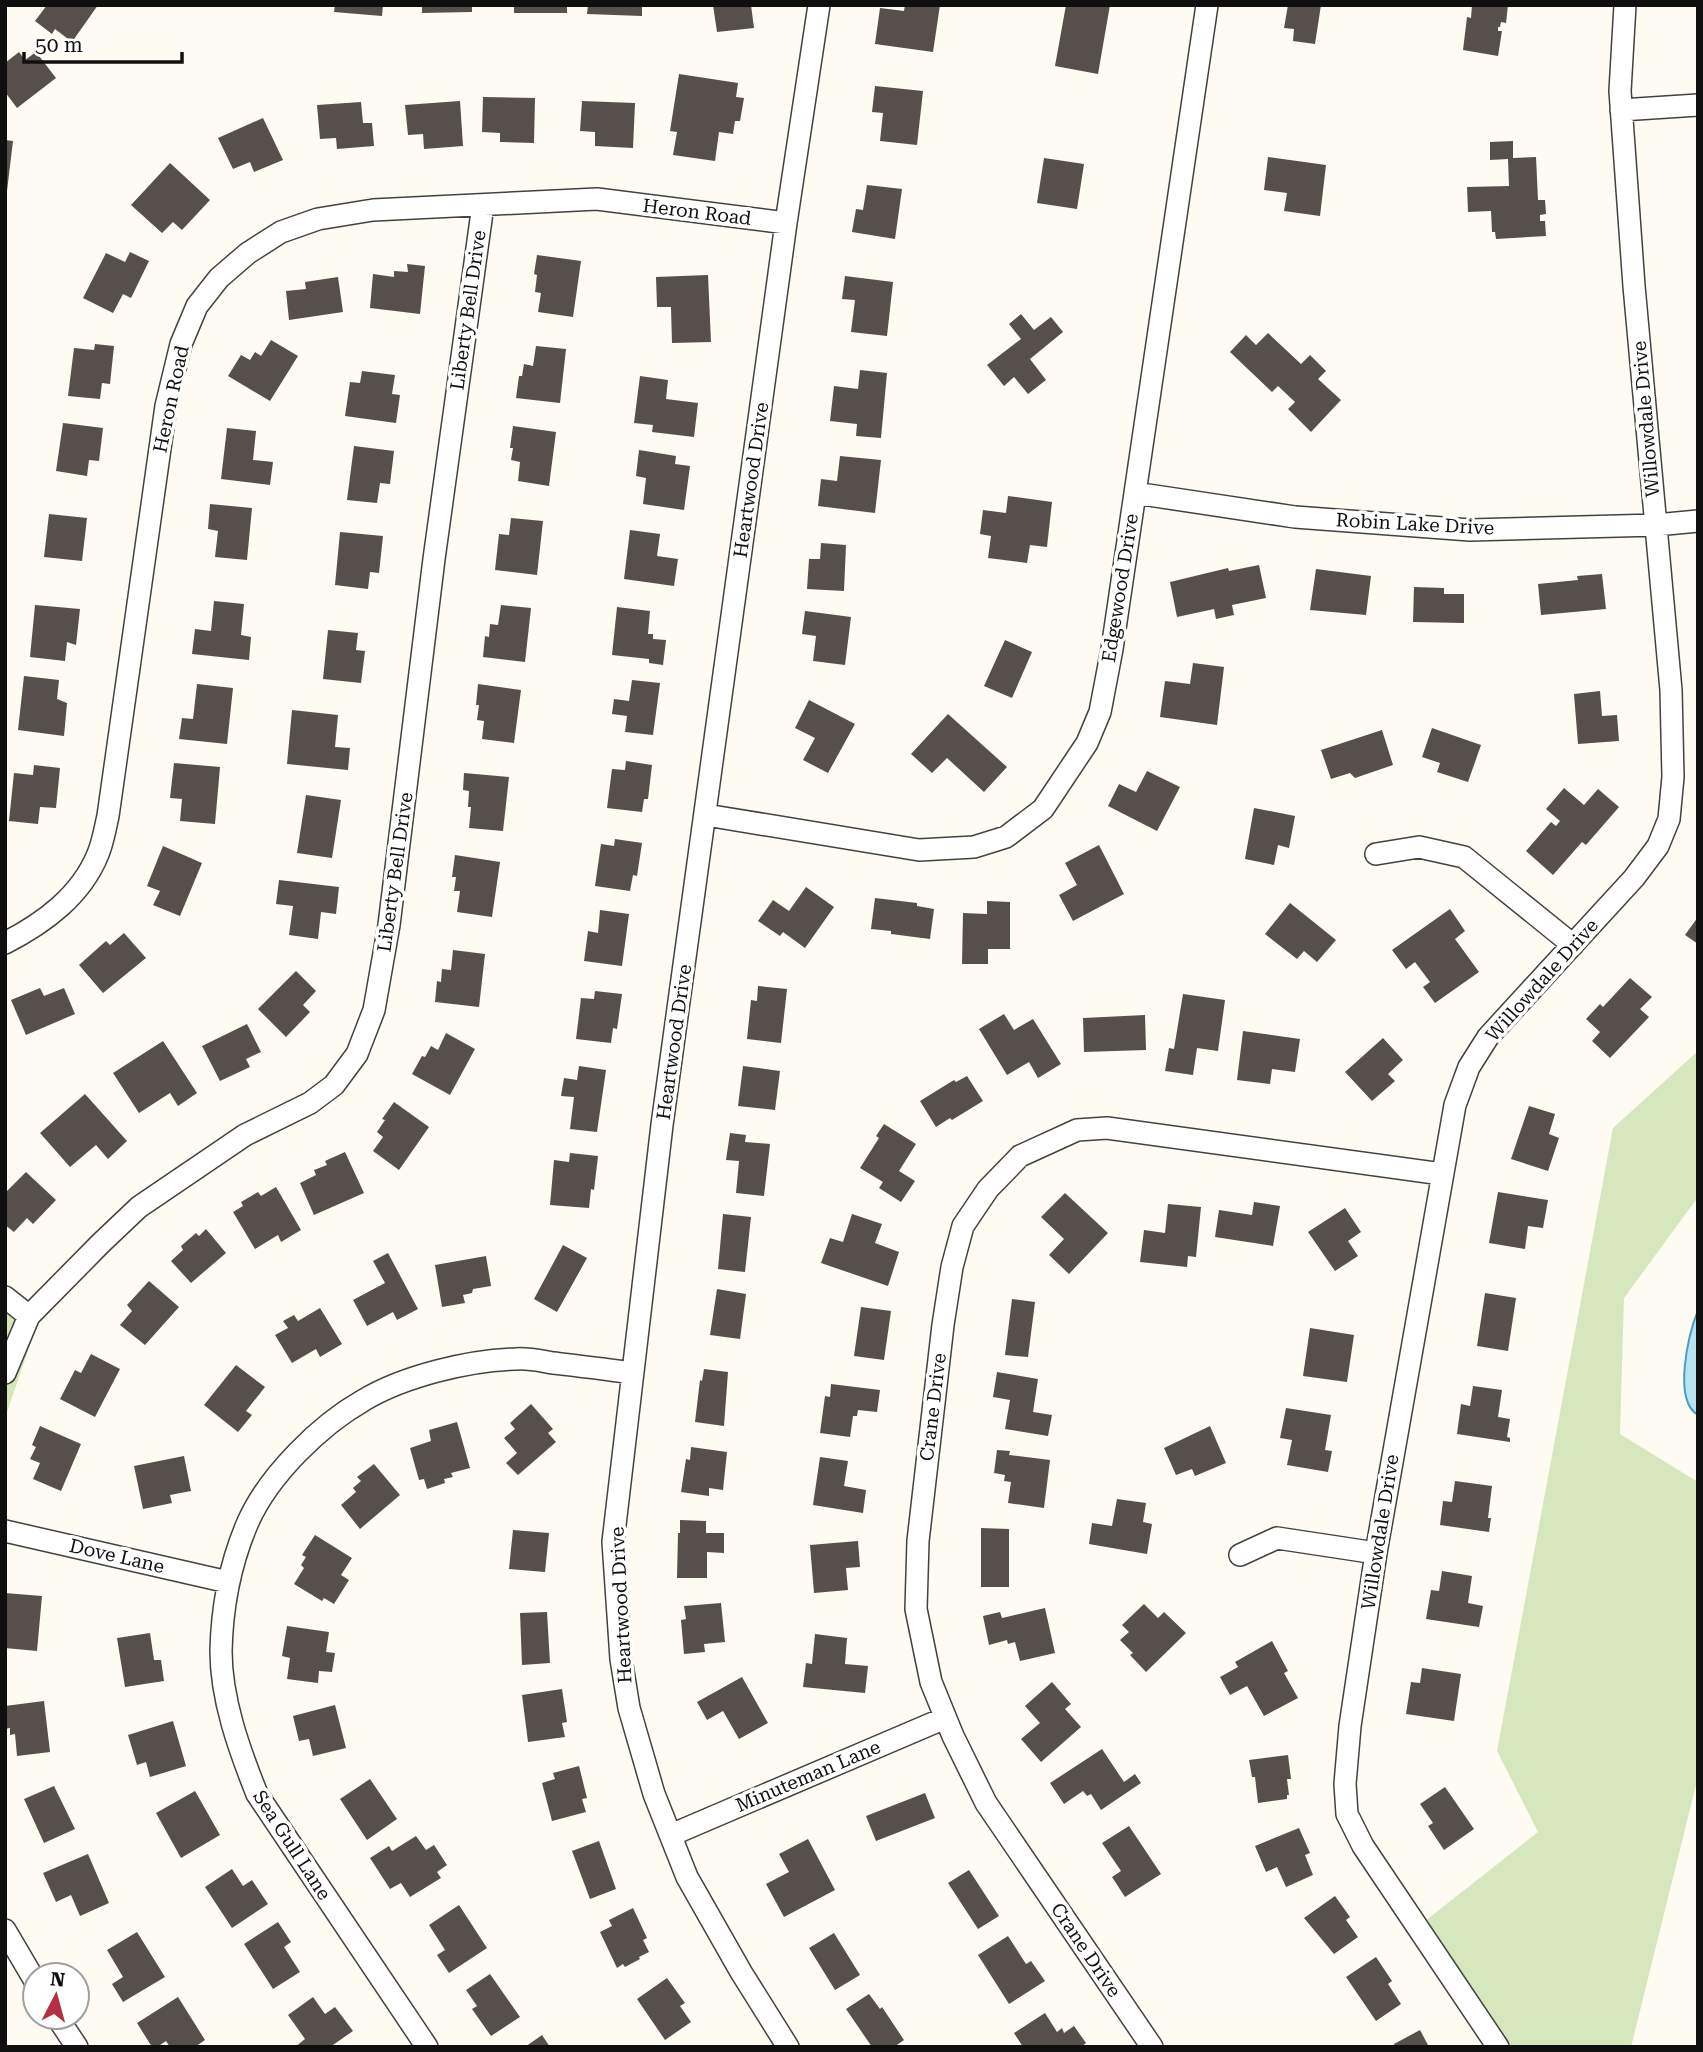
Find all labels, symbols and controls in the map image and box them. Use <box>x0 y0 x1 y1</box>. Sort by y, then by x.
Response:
scale bar <box>24 21 182 65</box>
text: 50 m <box>35 33 83 57</box>
street label: Heron Road <box>641 194 753 230</box>
street label: Liberty Bell Drive <box>445 229 491 391</box>
street label: Willowdale Drive <box>1628 340 1664 498</box>
street label: Heron Road <box>148 343 194 455</box>
street label: Heartwood Drive <box>729 401 773 559</box>
street label: Robin Lake Drive <box>1335 508 1495 540</box>
street label: Edgewood Drive <box>1097 512 1143 664</box>
street label: Liberty Bell Drive <box>372 791 418 953</box>
street label: Willowdale Drive <box>1481 914 1603 1046</box>
street label: Heartwood Drive <box>652 963 696 1121</box>
street label: Crane Drive <box>915 1352 951 1462</box>
street label: Willowdale Drive <box>1356 1453 1404 1611</box>
street label: Heartwood Drive <box>605 1526 637 1684</box>
street label: Dove Lane <box>67 1534 167 1578</box>
street label: Minuteman Lane <box>732 1735 884 1817</box>
street label: Sea Gull Lane <box>248 1786 336 1904</box>
street label: Crane Drive <box>1046 1898 1126 2002</box>
north arrow <box>21 1961 91 2031</box>
text: N <box>49 1967 67 1992</box>

